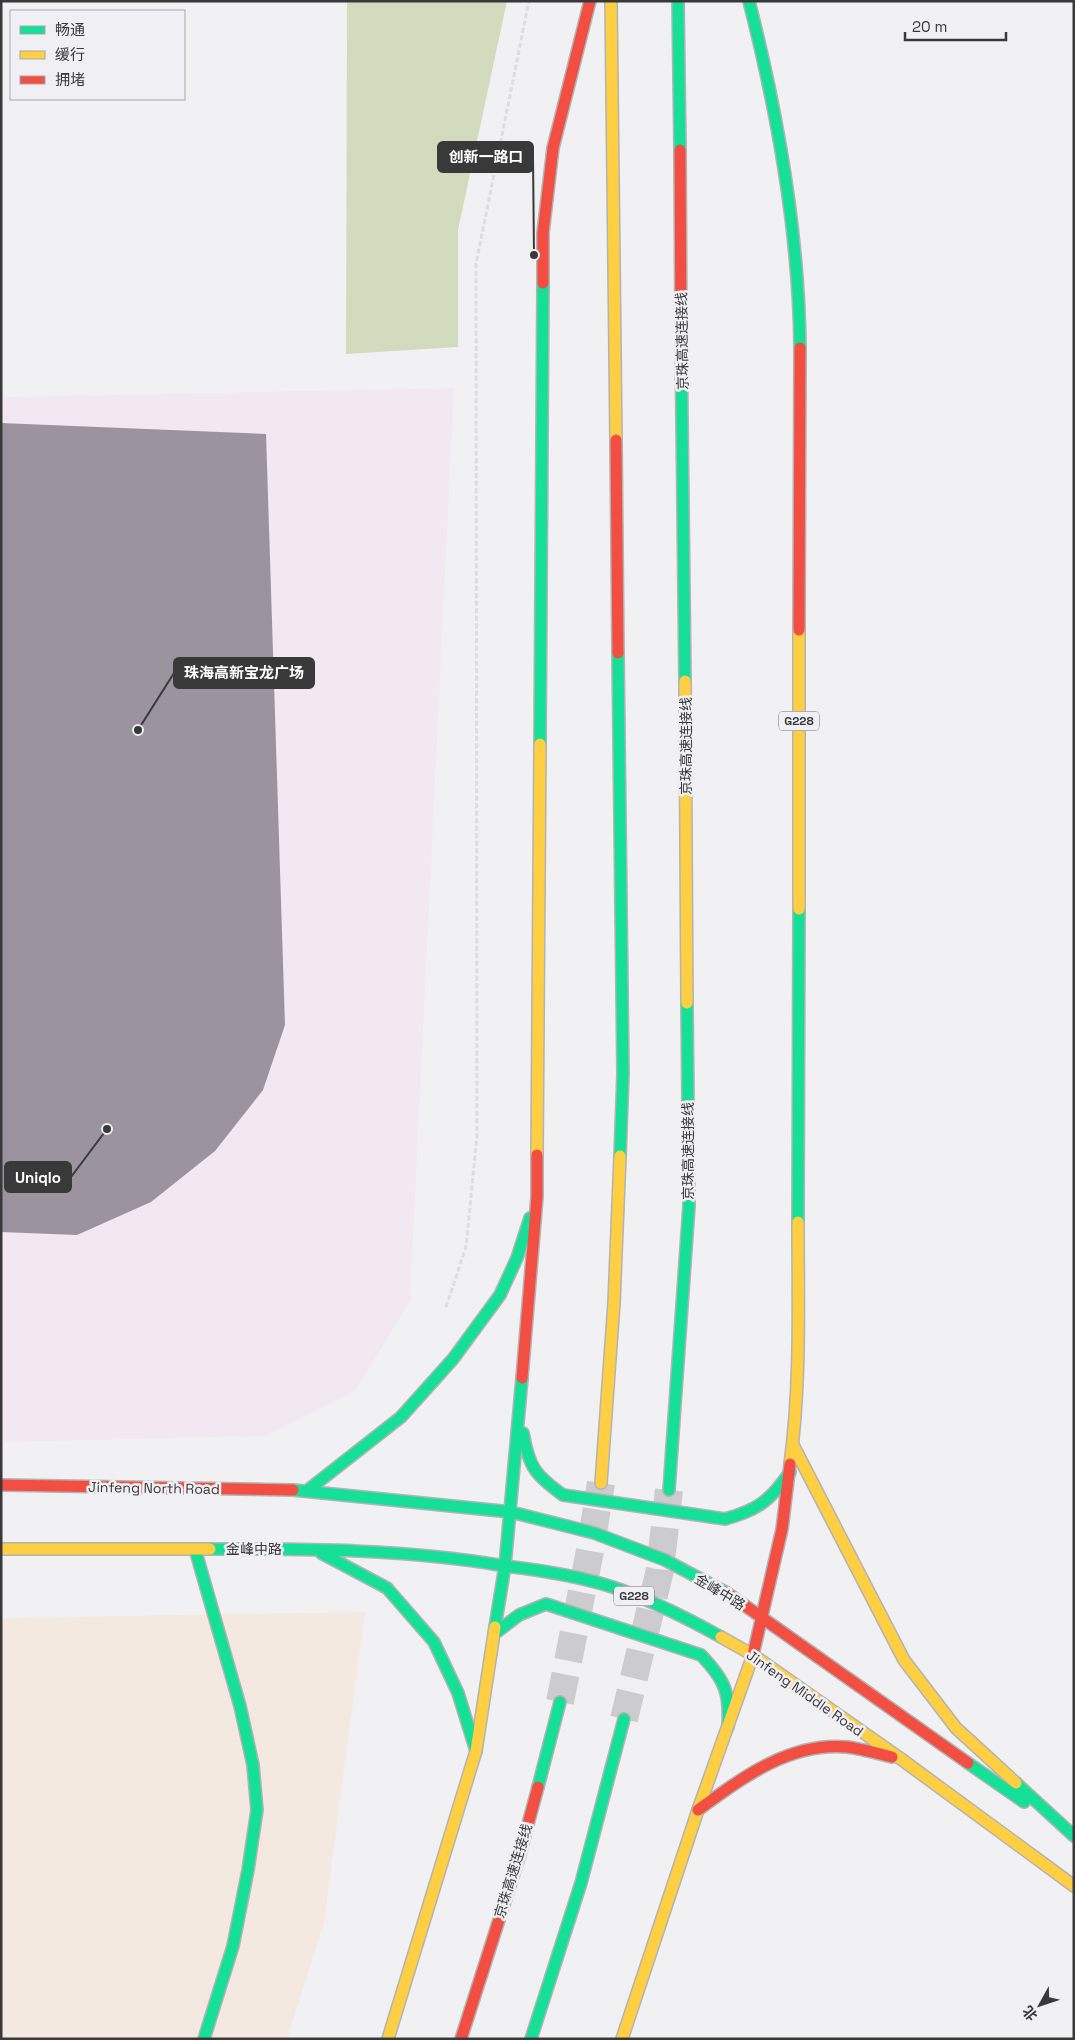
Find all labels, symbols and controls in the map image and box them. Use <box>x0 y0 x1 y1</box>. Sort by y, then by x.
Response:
legend <box>10 10 185 100</box>
scale bar <box>905 10 1006 42</box>
text: 20 m <box>912 17 947 36</box>
text: 畅通 <box>55 20 85 39</box>
text: 缓行 <box>55 45 85 64</box>
text: 拥堵 <box>55 70 85 89</box>
callout: 创新一路口 <box>438 142 533 172</box>
text: 创新一路口 <box>448 147 524 166</box>
street label: 京珠高速连接线 <box>672 292 692 390</box>
callout: 珠海高新宝龙广场 <box>174 658 314 688</box>
text: 珠海高新宝龙广场 <box>184 663 304 682</box>
street label: 京珠高速连接线 <box>677 697 695 795</box>
road number: G228 <box>779 711 819 730</box>
street label: 京珠高速连接线 <box>679 1102 697 1200</box>
callout: Uniqlo <box>5 1162 71 1192</box>
text: Uniqlo <box>15 1168 61 1187</box>
street label: Jinfeng North Road <box>88 1478 220 1498</box>
street label: 金峰中路 <box>226 1540 282 1558</box>
street label: 金峰中路 <box>691 1570 749 1614</box>
road number: G228 <box>614 1586 654 1605</box>
street label: Jinfeng Middle Road <box>743 1646 867 1740</box>
street label: 京珠高速连接线 <box>490 1822 536 1920</box>
north arrow <box>1015 1980 1065 2030</box>
text: 北 <box>1019 2002 1041 2025</box>

